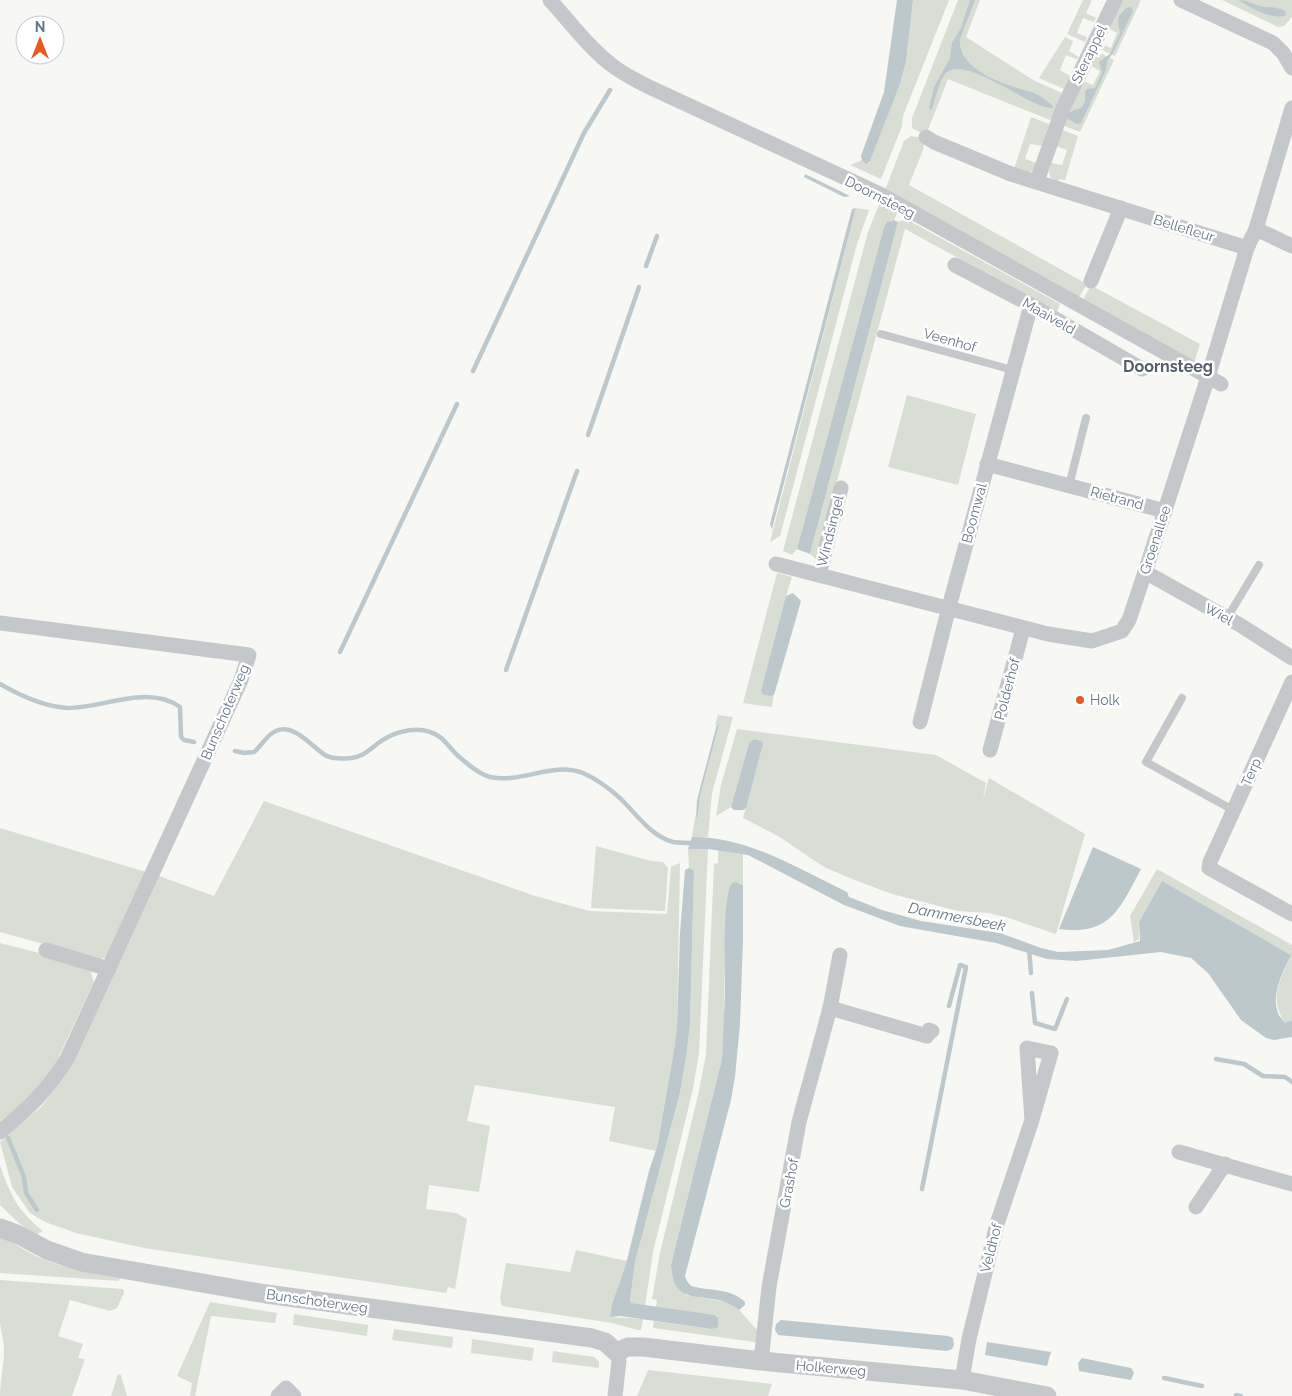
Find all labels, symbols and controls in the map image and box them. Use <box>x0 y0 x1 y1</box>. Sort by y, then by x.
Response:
north arrow <box>15 15 65 65</box>
text: N <box>35 19 45 35</box>
street label: Sterappel <box>1068 22 1110 86</box>
street label: Doornsteeg <box>842 173 918 221</box>
street label: Bellefleur <box>1152 211 1216 245</box>
street label: Maaiveld <box>1020 294 1078 338</box>
street label: Veenhof <box>922 325 980 356</box>
district label: Doornsteeg <box>1123 357 1213 376</box>
street label: Boomwal <box>958 481 990 545</box>
street label: Rietrand <box>1089 483 1145 513</box>
street label: Windsingel <box>813 493 847 568</box>
street label: Groenallee <box>1136 504 1174 576</box>
street label: Wiel <box>1202 600 1236 628</box>
street label: Polderhof <box>991 655 1023 722</box>
street label: Bunschoterweg <box>198 662 252 762</box>
place label: Holk <box>1090 692 1120 708</box>
marker: Holk <box>1074 694 1086 706</box>
street label: Terp <box>1238 755 1264 788</box>
water label: Dammersbeek <box>907 899 1007 935</box>
street label: Grashof <box>776 1155 802 1209</box>
street label: Veldhof <box>977 1220 1005 1274</box>
street label: Bunschoterweg <box>265 1286 369 1316</box>
street label: Holkerweg <box>795 1357 867 1379</box>

